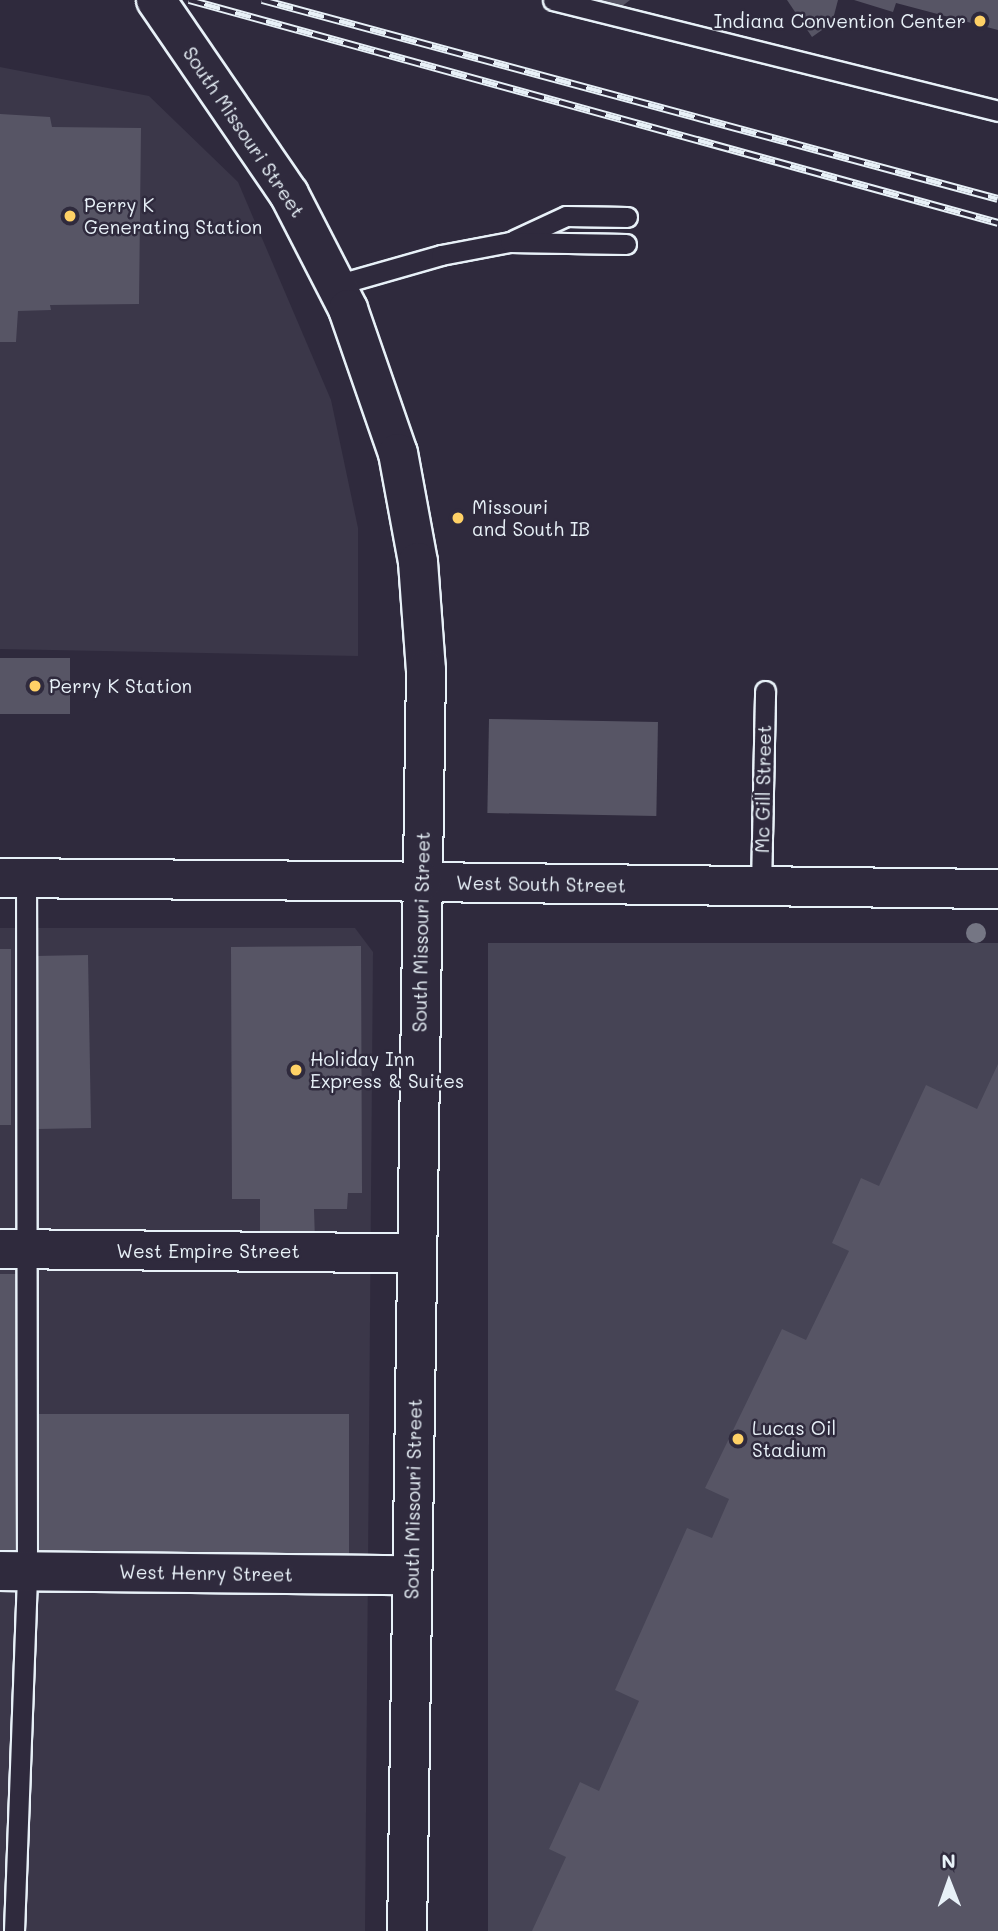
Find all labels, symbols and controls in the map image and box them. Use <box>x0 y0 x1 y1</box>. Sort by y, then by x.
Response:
place label: Indiana Convention Center <box>714 10 966 32</box>
marker: Indiana Convention Center <box>972 13 988 29</box>
street label: South Missouri Street <box>178 43 310 221</box>
place label: Perry K Generating Station <box>84 194 262 238</box>
marker: Perry K Generating Station <box>62 208 78 224</box>
place label: Missouri and South IB <box>472 496 590 540</box>
marker: Missouri and South IB <box>450 510 466 526</box>
place label: Perry K Station <box>49 675 192 697</box>
marker: Perry K Station <box>27 678 43 694</box>
street label: Mc Gill Street <box>750 725 776 853</box>
street label: South Missouri Street <box>408 832 434 1032</box>
street label: West South Street <box>456 871 626 897</box>
place label: Holiday Inn Express & Suites <box>310 1048 464 1092</box>
marker: Holiday Inn Express & Suites <box>288 1062 304 1078</box>
street label: West Empire Street <box>116 1240 300 1262</box>
street label: South Missouri Street <box>400 1399 426 1599</box>
place label: Lucas Oil Stadium <box>752 1417 836 1461</box>
marker: Lucas Oil Stadium <box>730 1431 746 1447</box>
street label: West Henry Street <box>119 1560 293 1586</box>
north arrow <box>914 1847 984 1917</box>
text: N <box>941 1848 956 1873</box>

